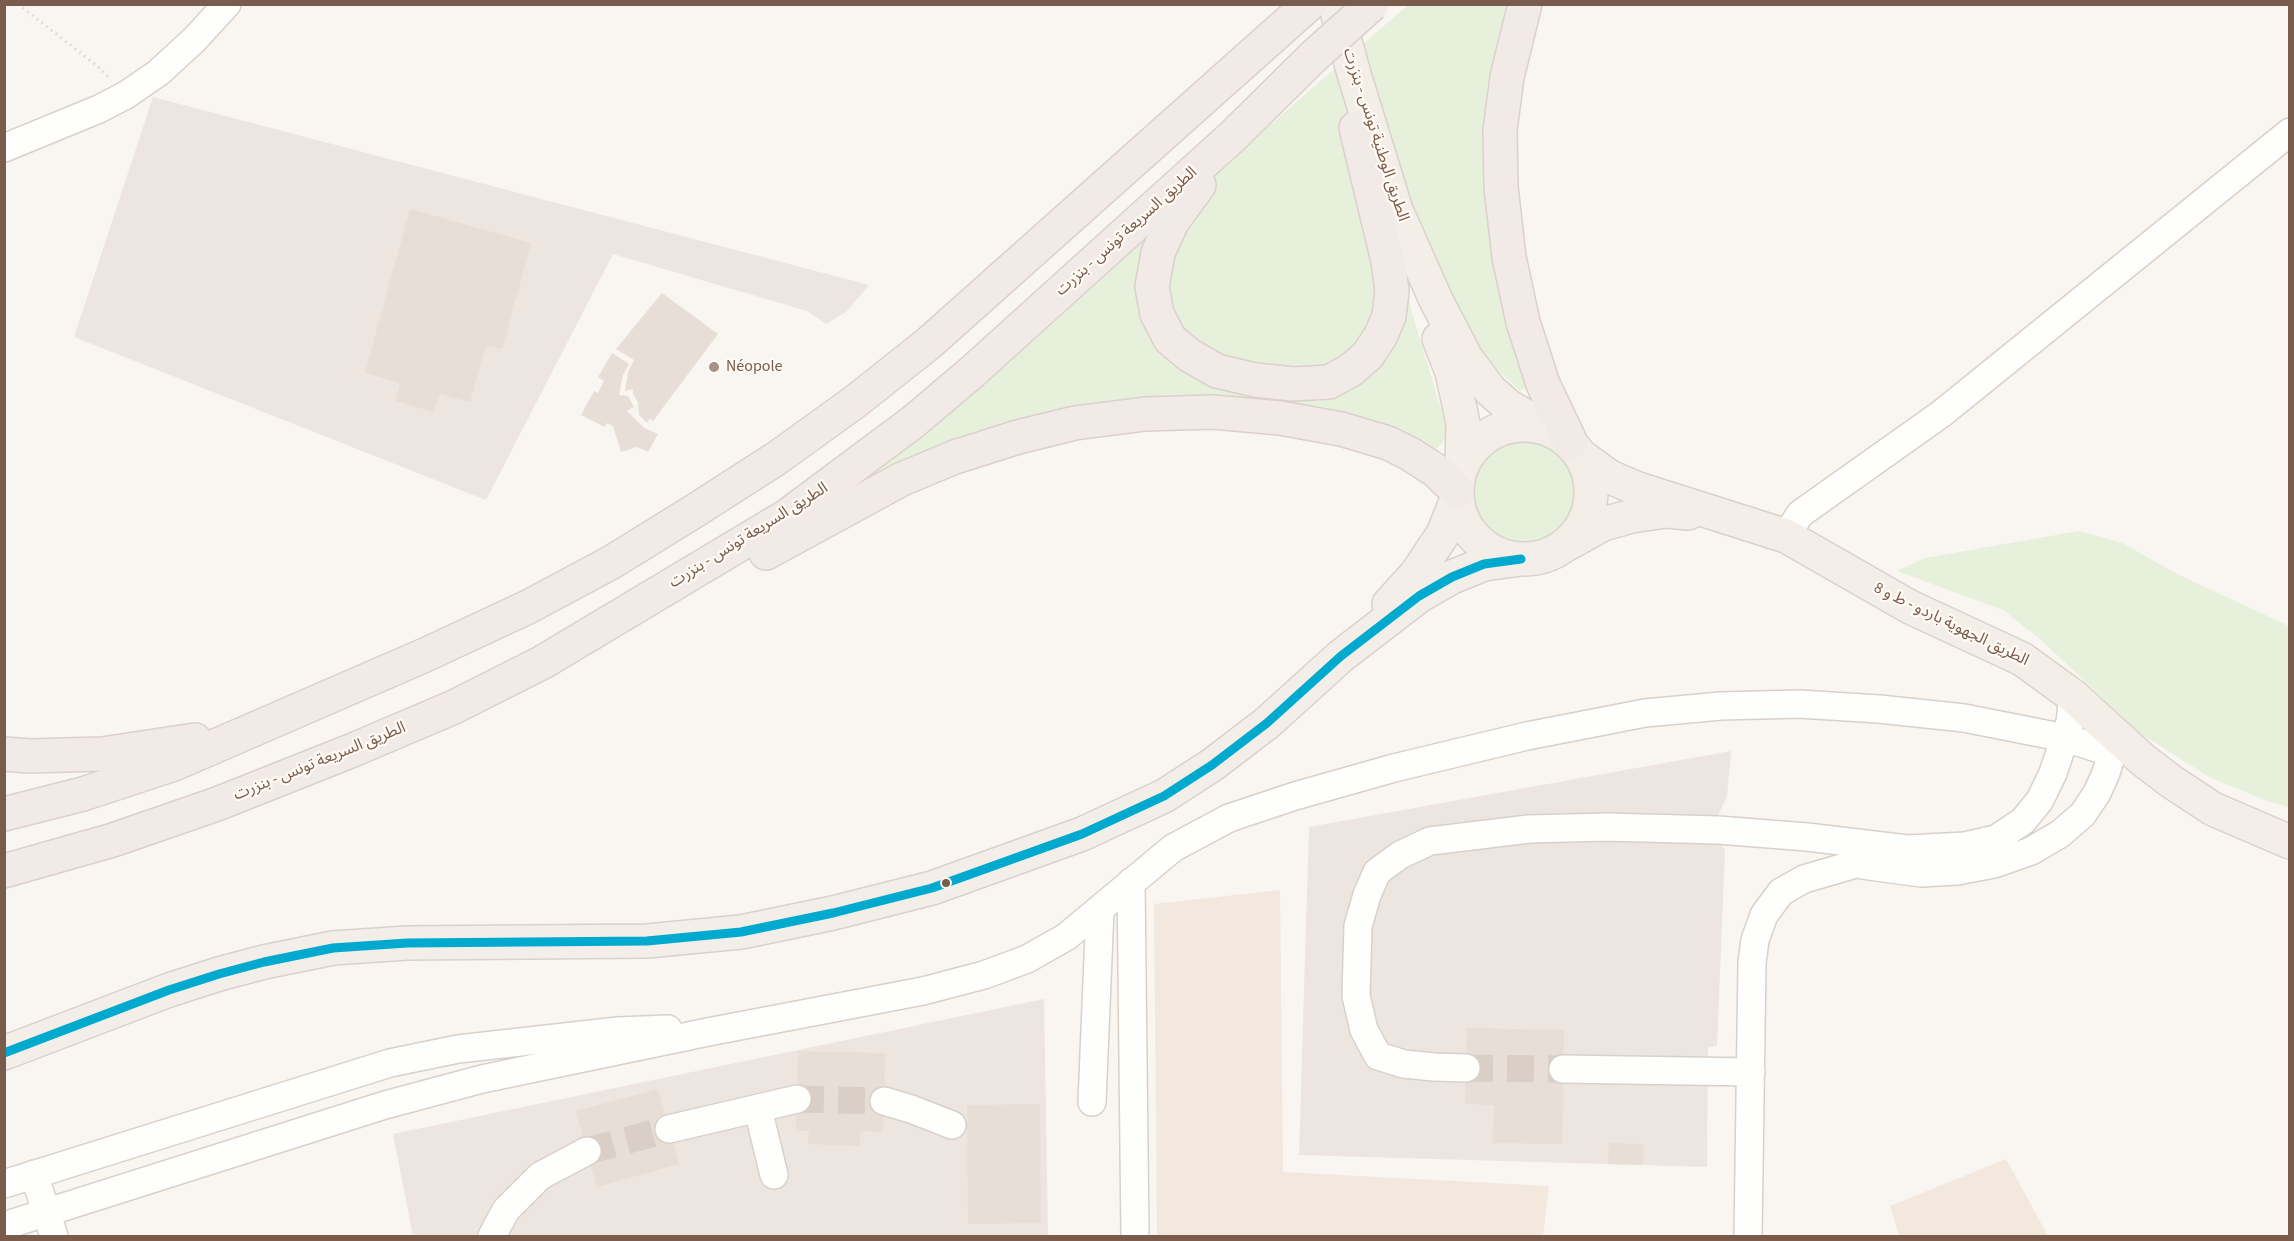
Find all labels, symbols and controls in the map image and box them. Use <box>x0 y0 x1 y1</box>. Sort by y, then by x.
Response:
street label: الطريق الوطنية تونس - بنزرت <box>1338 46 1412 224</box>
street label: الطريق السريعة تونس - بنزرت <box>1052 163 1202 301</box>
place label: Néopole <box>726 357 783 377</box>
marker: Néopole <box>707 360 721 374</box>
street label: الطريق السريعة تونس - بنزرت <box>666 479 832 593</box>
street label: الطريق الجهوية باردو - ط و 8 <box>1870 579 2032 671</box>
street label: الطريق السريعة تونس - بنزرت <box>231 719 409 805</box>
unlabelled marker <box>940 877 952 889</box>

